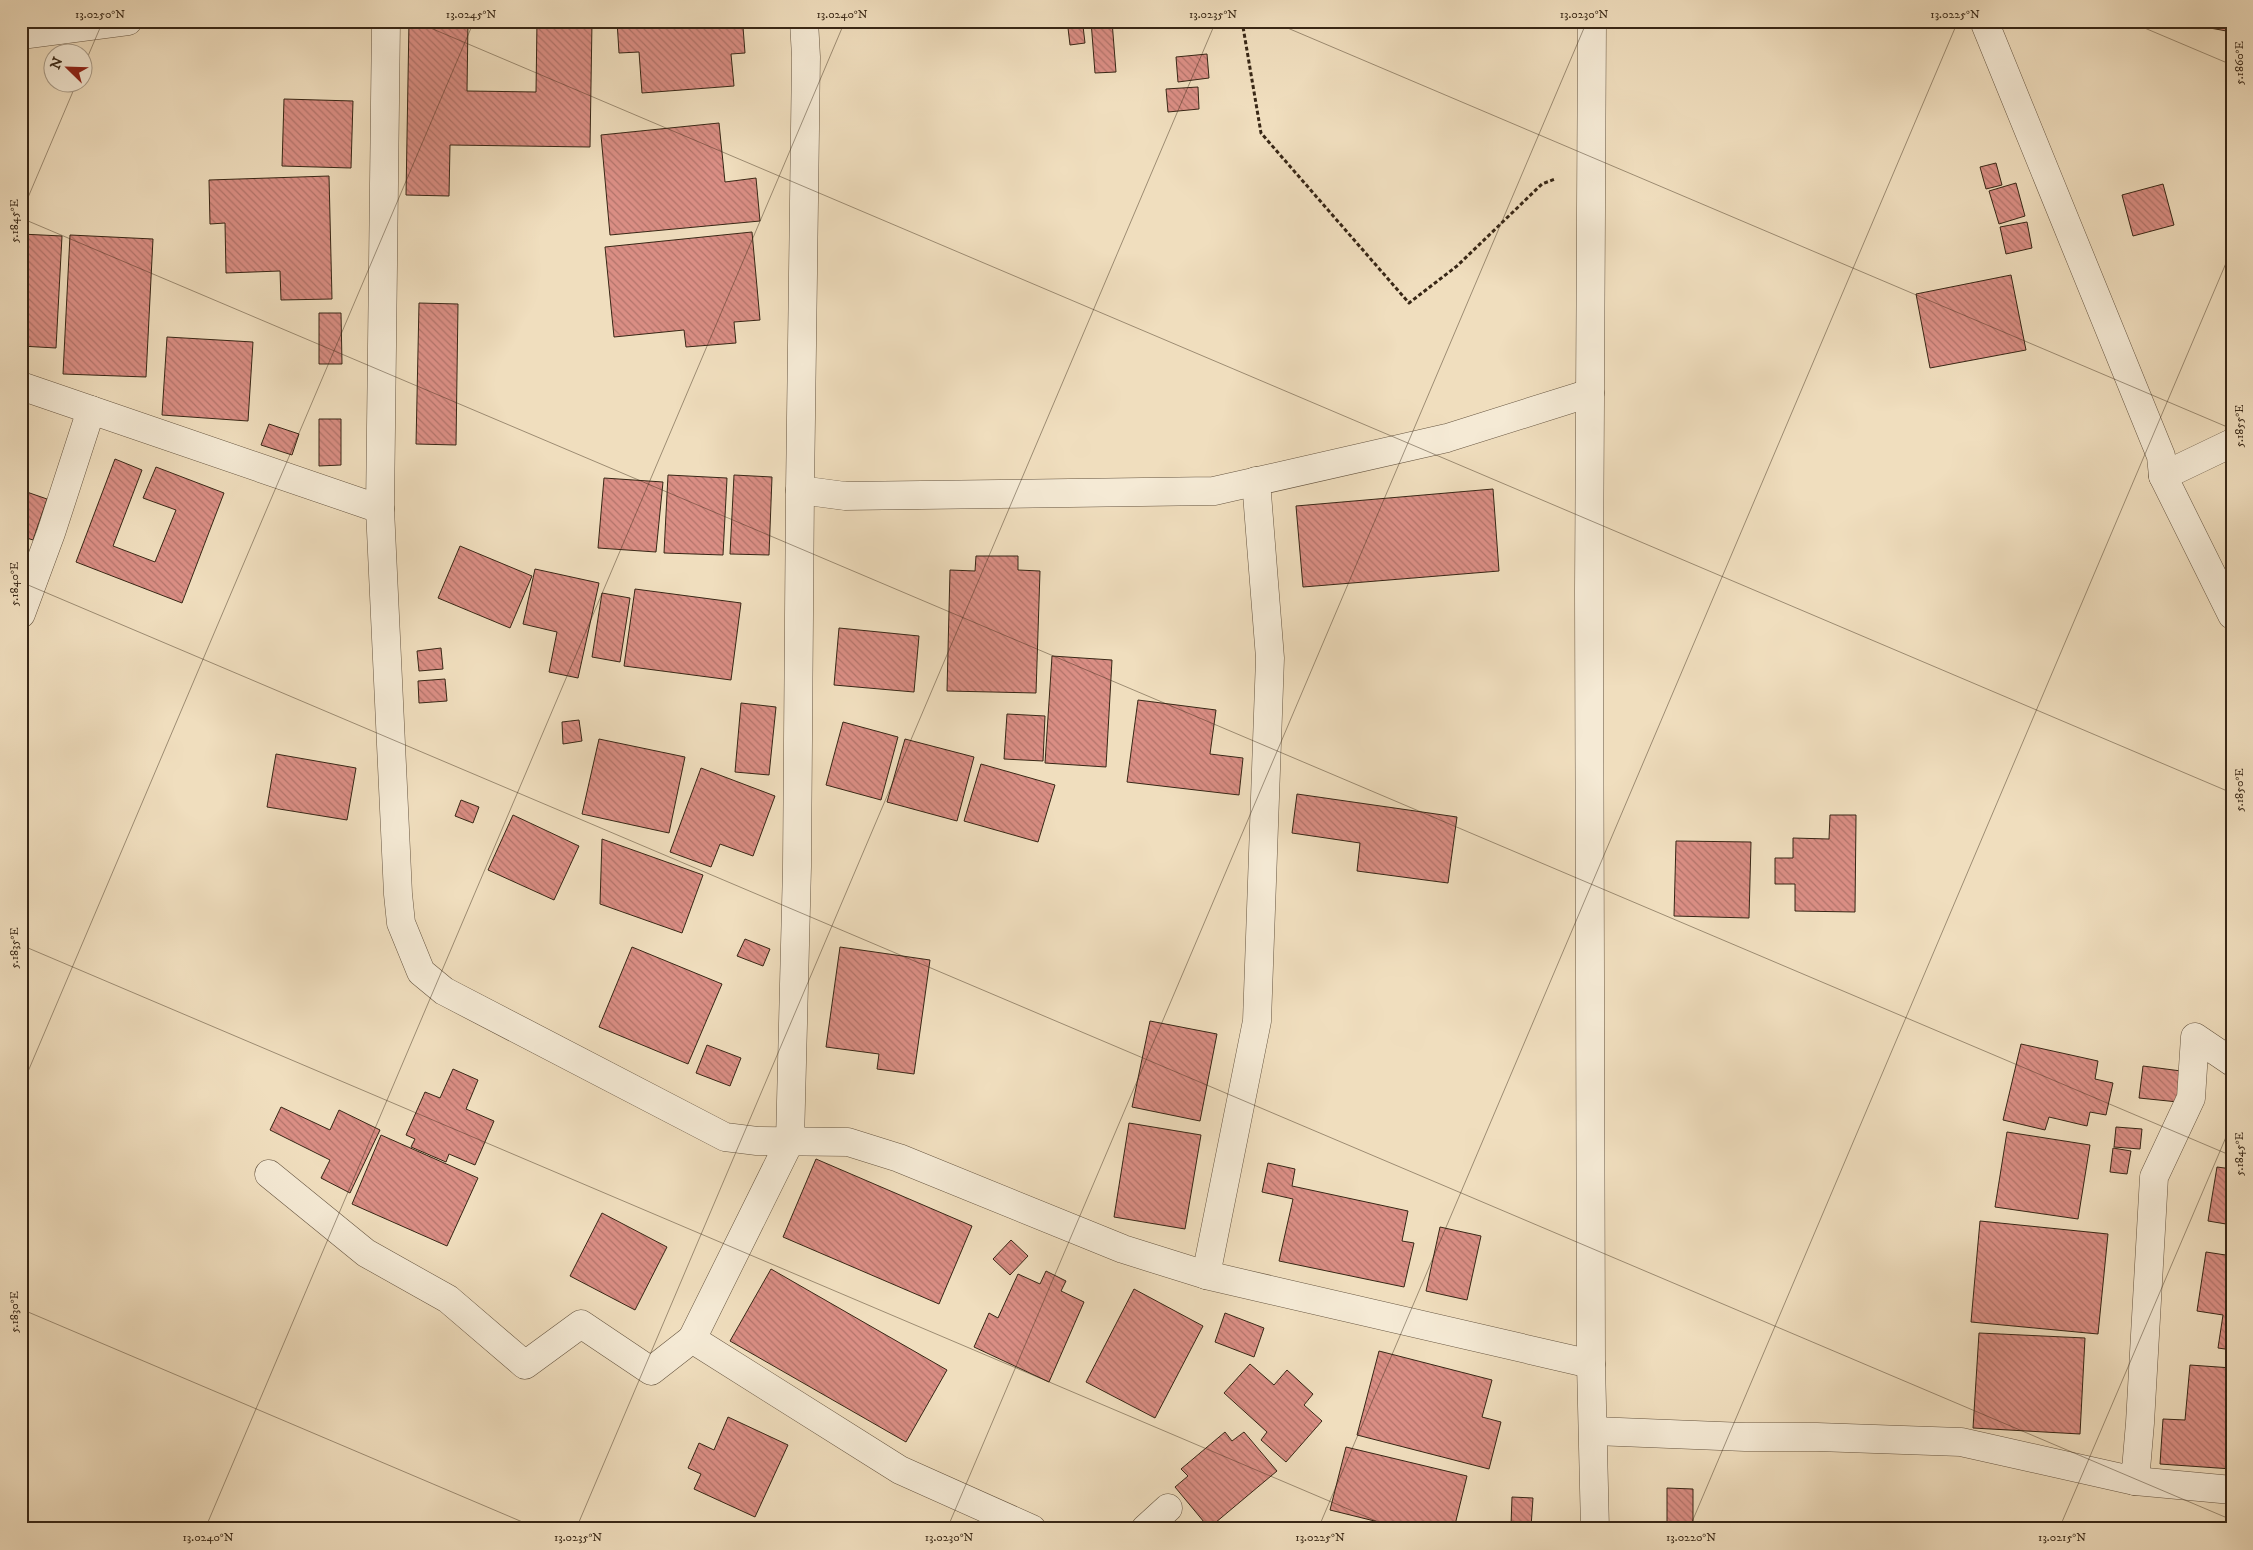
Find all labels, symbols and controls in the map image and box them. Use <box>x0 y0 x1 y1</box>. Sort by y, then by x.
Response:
text: 13.0250°N <box>75 7 125 22</box>
text: 13.0245°N <box>446 7 496 22</box>
text: 13.0240°N <box>816 7 868 22</box>
text: 13.0235°N <box>1189 7 1237 22</box>
text: 13.0230°N <box>1560 7 1608 22</box>
text: 13.0225°N <box>1930 7 1980 22</box>
text: 5.1860°E <box>2232 41 2247 85</box>
north arrow <box>42 42 92 92</box>
text: N <box>46 54 68 72</box>
text: 5.1845°E <box>7 199 22 243</box>
text: 5.1855°E <box>2232 404 2247 448</box>
text: 5.1840°E <box>7 561 22 606</box>
text: 5.1850°E <box>2232 768 2247 812</box>
text: 5.1835°E <box>7 927 22 969</box>
text: 5.1845°E <box>2232 1132 2247 1176</box>
text: 5.1830°E <box>7 1290 22 1333</box>
text: 13.0240°N <box>182 1530 234 1545</box>
text: 13.0235°N <box>554 1530 602 1545</box>
text: 13.0230°N <box>925 1530 973 1545</box>
text: 13.0225°N <box>1295 1530 1345 1545</box>
text: 13.0220°N <box>1666 1530 1716 1545</box>
text: 13.0215°N <box>2038 1530 2086 1545</box>

